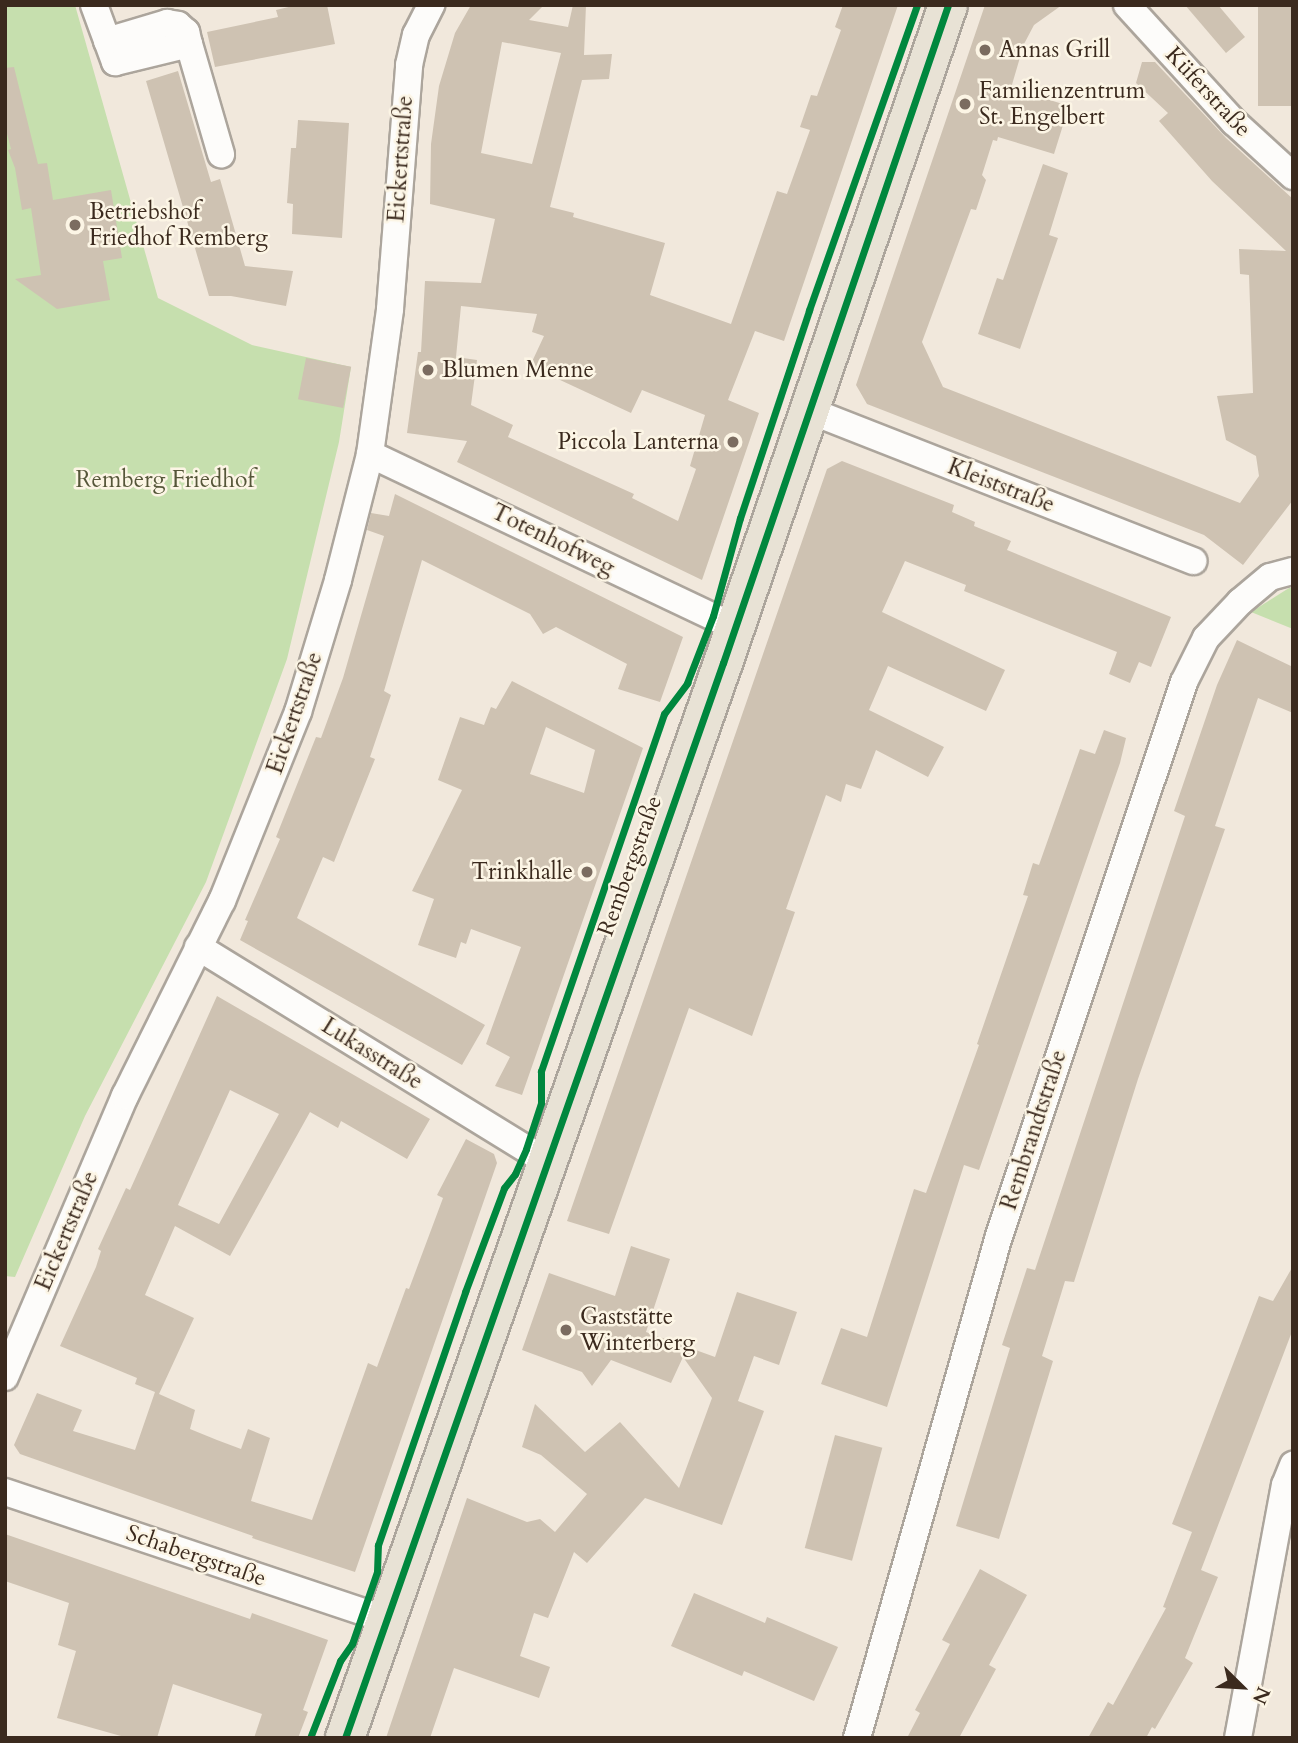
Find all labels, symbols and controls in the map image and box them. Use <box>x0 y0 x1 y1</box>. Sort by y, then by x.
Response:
place label: Annas Grill <box>999 36 1110 64</box>
street label: Küferstraße <box>1159 41 1257 143</box>
marker: Annas Grill <box>977 42 993 58</box>
place label: Familienzentrum St. Engelbert <box>979 77 1145 131</box>
street label: Eickertstraße <box>383 95 419 223</box>
marker: Familienzentrum St. Engelbert <box>957 96 973 112</box>
place label: Betriebshof Friedhof Remberg <box>89 198 268 252</box>
marker: Betriebshof Friedhof Remberg <box>67 217 83 233</box>
place label: Blumen Menne <box>442 356 594 384</box>
marker: Blumen Menne <box>420 362 436 378</box>
place label: Piccola Lanterna <box>558 428 719 456</box>
marker: Piccola Lanterna <box>725 434 741 450</box>
street label: Kleiststraße <box>944 453 1058 519</box>
park label: Remberg Friedhof <box>76 466 254 494</box>
street label: Totenhofweg <box>487 498 619 582</box>
street label: Eickertstraße <box>261 648 329 778</box>
street label: Rembergstraße <box>592 792 668 940</box>
place label: Trinkhalle <box>471 858 573 886</box>
marker: Trinkhalle <box>579 864 595 880</box>
street label: Lukasstraße <box>316 1012 428 1096</box>
street label: Rembrandtstraße <box>995 1047 1073 1213</box>
street label: Eickertstraße <box>29 1167 105 1295</box>
place label: Gaststätte Winterberg <box>580 1303 695 1357</box>
marker: Gaststätte Winterberg <box>558 1322 574 1338</box>
street label: Schabergstraße <box>122 1519 270 1593</box>
north arrow <box>1207 1652 1277 1722</box>
text: N <box>1246 1683 1276 1708</box>

